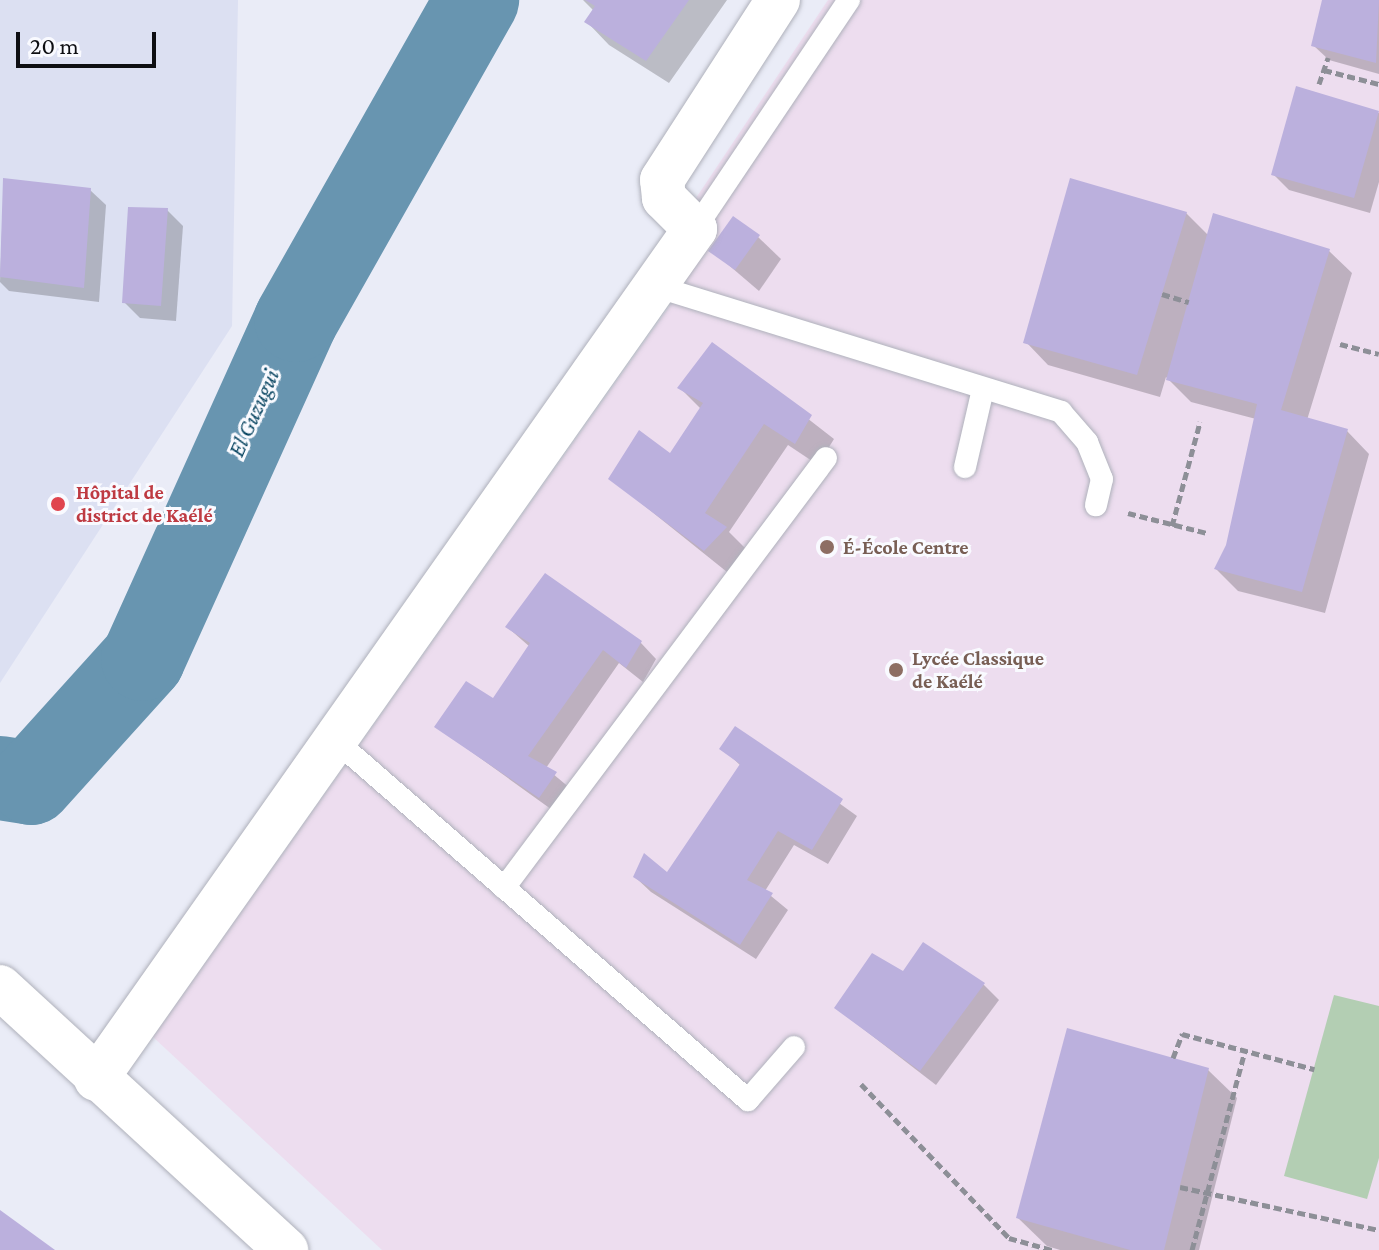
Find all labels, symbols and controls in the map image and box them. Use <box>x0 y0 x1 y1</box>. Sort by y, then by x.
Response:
scale bar <box>20 16 160 66</box>
text: 20 m <box>30 32 79 59</box>
water label: El Guzugui <box>223 365 285 461</box>
place label: Hôpital de district de Kaélé <box>76 480 213 527</box>
marker: Hôpital de district de Kaélé <box>47 493 69 515</box>
place label: É-École Centre <box>843 535 968 559</box>
marker: É-École Centre <box>818 538 836 556</box>
place label: Lycée Classique de Kaélé <box>912 646 1044 693</box>
marker: Lycée Classique de Kaélé <box>887 661 905 679</box>

